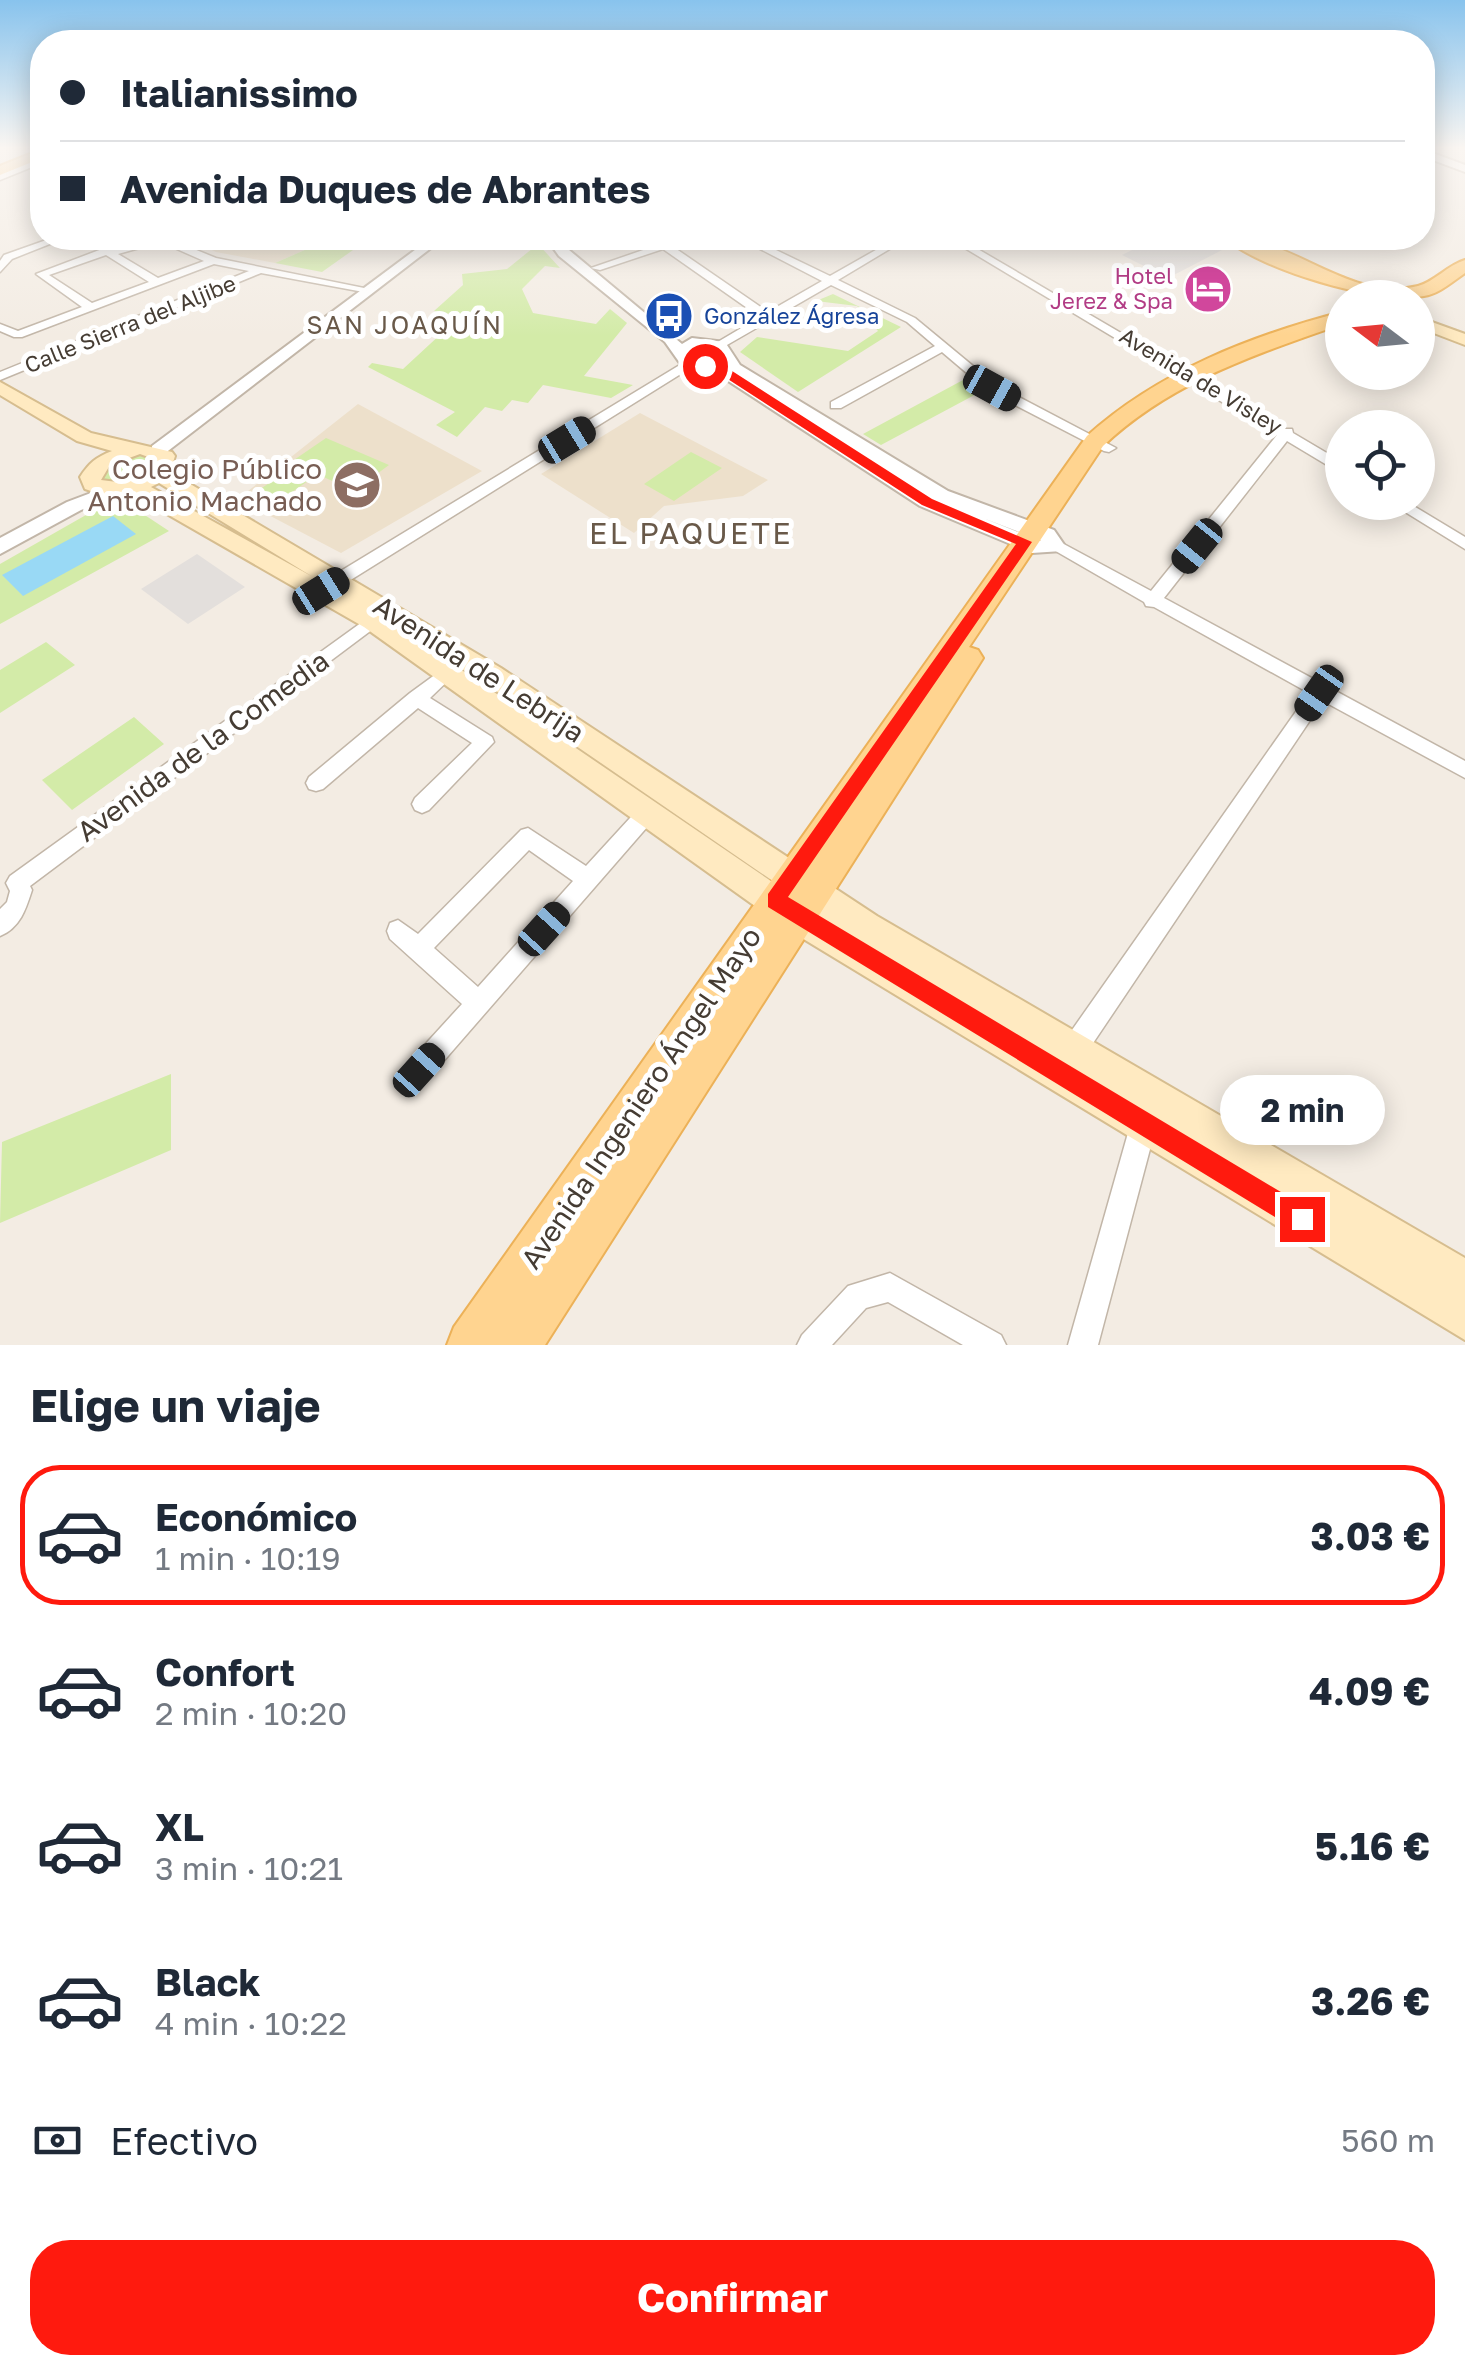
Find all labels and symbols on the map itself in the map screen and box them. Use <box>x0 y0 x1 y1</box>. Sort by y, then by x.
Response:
place label: Hotel Jerez & Spa <box>1050 262 1173 314</box>
hotel icon: Hotel Jerez & Spa <box>1182 263 1234 315</box>
street label: Calle Sierra del Aljibe <box>20 269 239 378</box>
north arrow <box>1325 280 1435 390</box>
bus stop icon: González Ágresa <box>643 290 695 342</box>
place label: González Ágresa <box>704 302 879 329</box>
district label: SAN JOAQUÍN <box>307 309 503 340</box>
street label: Avenida de Visley <box>1115 321 1287 440</box>
route start <box>683 344 728 389</box>
car <box>958 360 1026 416</box>
car <box>534 412 600 468</box>
place label: Colegio Público Antonio Machado <box>88 452 322 517</box>
school or university icon: Colegio Público Antonio Machado <box>331 459 383 511</box>
car <box>1166 513 1228 579</box>
district label: EL PAQUETE <box>589 515 793 551</box>
car <box>288 562 354 620</box>
street label: Avenida de Lebrija <box>368 588 591 749</box>
street label: Avenida de la Comedia <box>70 643 335 848</box>
car <box>1290 660 1348 726</box>
car <box>513 897 575 961</box>
street label: Avenida Ingeniero Ángel Mayo <box>514 921 767 1275</box>
car <box>388 1038 450 1102</box>
callout: 2 min <box>1220 1074 1384 1144</box>
route end <box>1280 1197 1325 1242</box>

